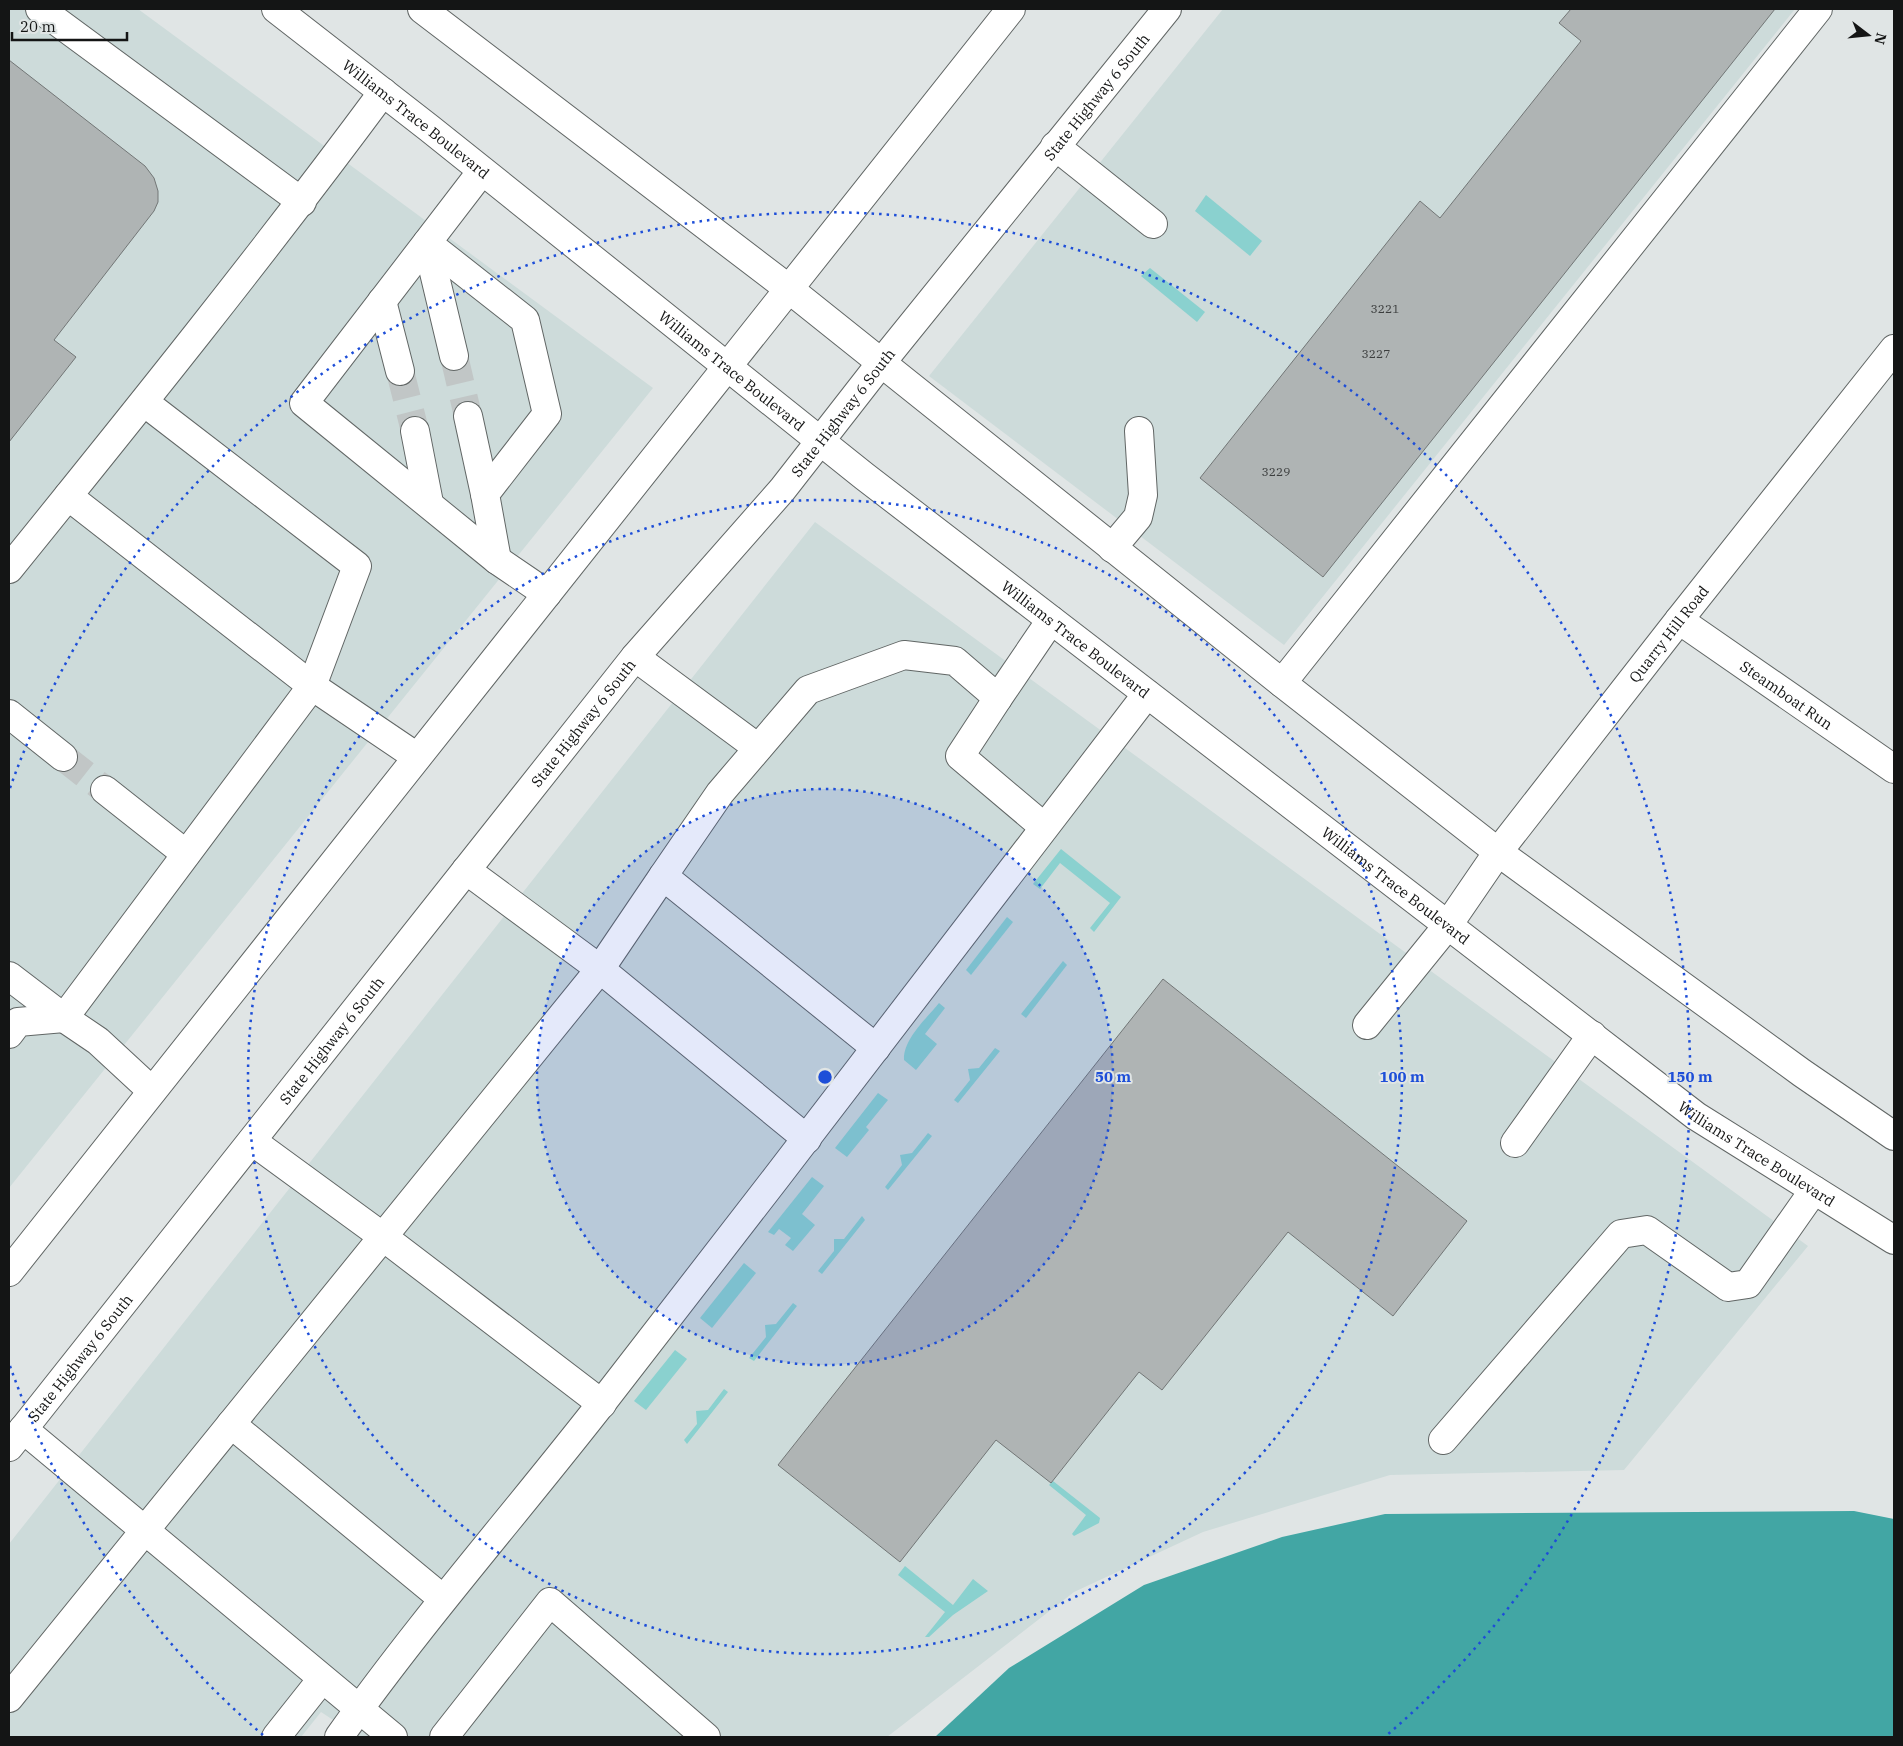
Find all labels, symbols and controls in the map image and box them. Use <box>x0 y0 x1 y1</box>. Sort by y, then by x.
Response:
scale bar <box>12 10 128 42</box>
north arrow <box>1843 10 1893 60</box>
text: 20 m <box>20 17 56 36</box>
street label: State Highway 6 South <box>1039 29 1153 164</box>
text: N <box>1870 31 1891 46</box>
street label: Williams Trace Boulevard <box>339 55 494 182</box>
house number: 3221 <box>1371 301 1399 316</box>
street label: Williams Trace Boulevard <box>655 306 809 435</box>
street label: State Highway 6 South <box>787 344 899 480</box>
house number: 3227 <box>1362 346 1390 361</box>
house number: 3229 <box>1262 464 1290 479</box>
street label: Williams Trace Boulevard <box>998 576 1154 702</box>
street label: Quarry Hill Road <box>1624 581 1712 686</box>
street label: State Highway 6 South <box>526 655 639 791</box>
street label: Steamboat Run <box>1737 656 1837 734</box>
street label: Williams Trace Boulevard <box>1318 822 1474 948</box>
street label: State Highway 6 South <box>275 972 388 1108</box>
text: 50 m <box>1095 1067 1131 1086</box>
text: 100 m <box>1379 1067 1425 1086</box>
text: 150 m <box>1667 1067 1713 1086</box>
centre of rings <box>816 1068 834 1086</box>
street label: Williams Trace Boulevard <box>1675 1097 1839 1210</box>
street label: State Highway 6 South <box>23 1290 136 1425</box>

